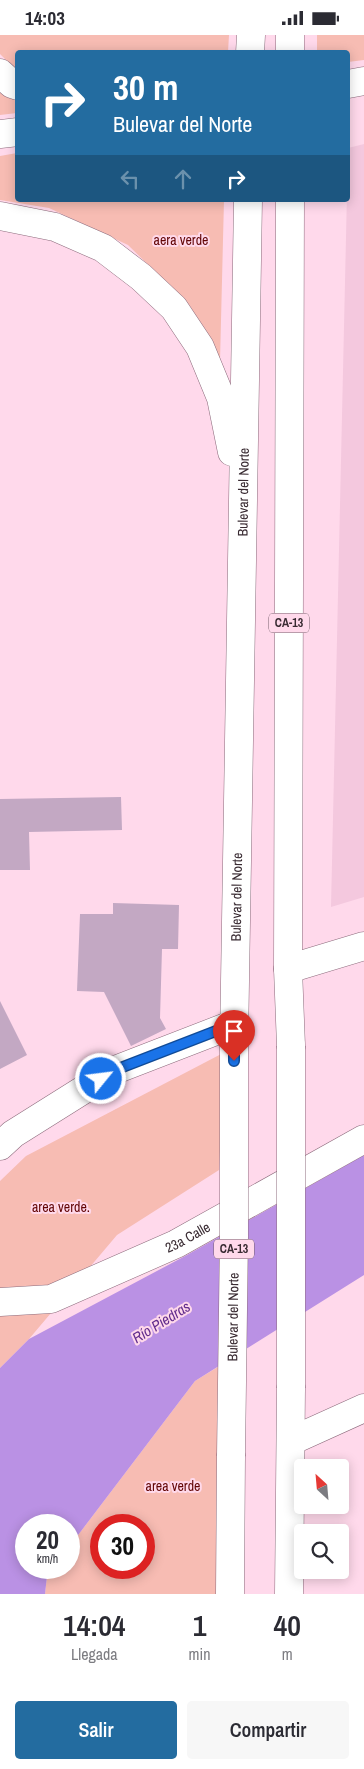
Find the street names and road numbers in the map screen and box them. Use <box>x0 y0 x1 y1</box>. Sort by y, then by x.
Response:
street label: Bulevar del Norte <box>233 448 253 537</box>
road number: CA-13 <box>269 613 309 633</box>
street label: Bulevar del Norte <box>227 852 246 942</box>
street label: 23a Calle <box>162 1218 213 1257</box>
road number: CA-13 <box>214 1239 254 1259</box>
street label: Bulevar del Norte <box>223 1272 243 1362</box>

